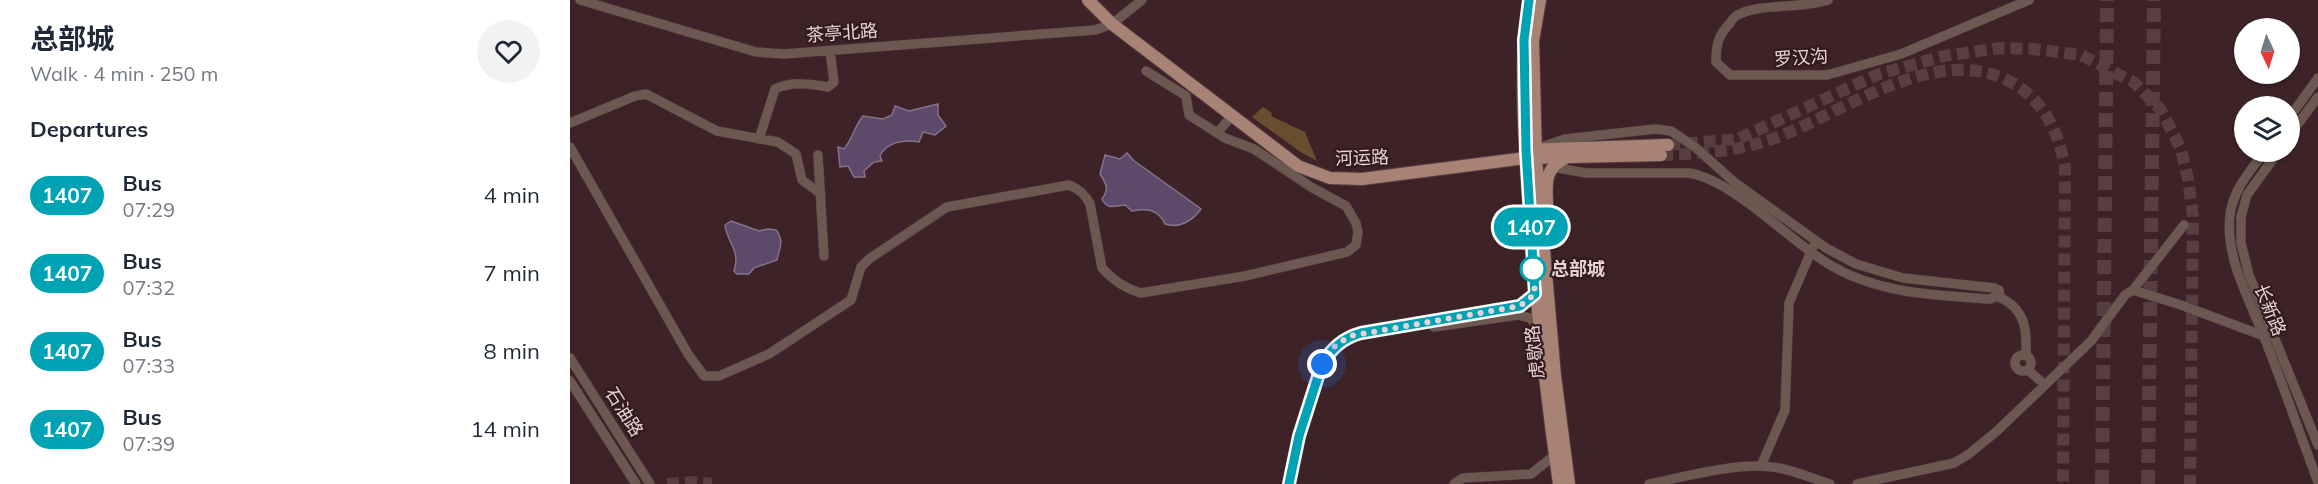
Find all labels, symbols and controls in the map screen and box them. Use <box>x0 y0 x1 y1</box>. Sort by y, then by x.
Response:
north arrow <box>2234 18 2300 84</box>
map controls <box>2234 18 2300 162</box>
street label: 茶亭北路 <box>805 19 879 46</box>
button: heart <box>477 20 540 83</box>
text: 总部城 <box>30 21 114 56</box>
street label: 罗汉沟 <box>1773 44 1829 71</box>
text: Walk · 4 min · 250 m <box>30 61 218 86</box>
button: layers <box>2234 96 2300 162</box>
text: Departures <box>30 115 148 143</box>
street label: 河运路 <box>1335 145 1389 170</box>
text: Bus <box>122 169 162 197</box>
text: 4 min <box>484 181 540 209</box>
text: 1407 <box>42 182 92 208</box>
text: 07:29 <box>122 197 175 222</box>
line badge: 1407 <box>1489 208 1573 246</box>
text: 1407 <box>1506 214 1556 240</box>
text: Bus <box>122 247 162 275</box>
marker: 总部城 <box>1520 256 1546 282</box>
place label: 总部城 <box>1551 257 1605 280</box>
text: 7 min <box>484 259 540 287</box>
text: 1407 <box>42 260 92 286</box>
text: 07:32 <box>122 275 175 300</box>
street label: 长新路 <box>2250 280 2291 339</box>
street label: 虎歇路 <box>1520 324 1549 380</box>
text: Bus <box>122 325 162 353</box>
text: 8 min <box>484 337 540 365</box>
text: 1407 <box>42 338 92 364</box>
your location <box>1307 349 1337 379</box>
text: 07:33 <box>122 353 175 378</box>
street label: 石油路 <box>600 383 648 441</box>
text: Bus <box>122 403 162 431</box>
text: 14 min <box>470 415 540 443</box>
text: 1407 <box>42 416 92 442</box>
text: 07:39 <box>122 431 175 456</box>

